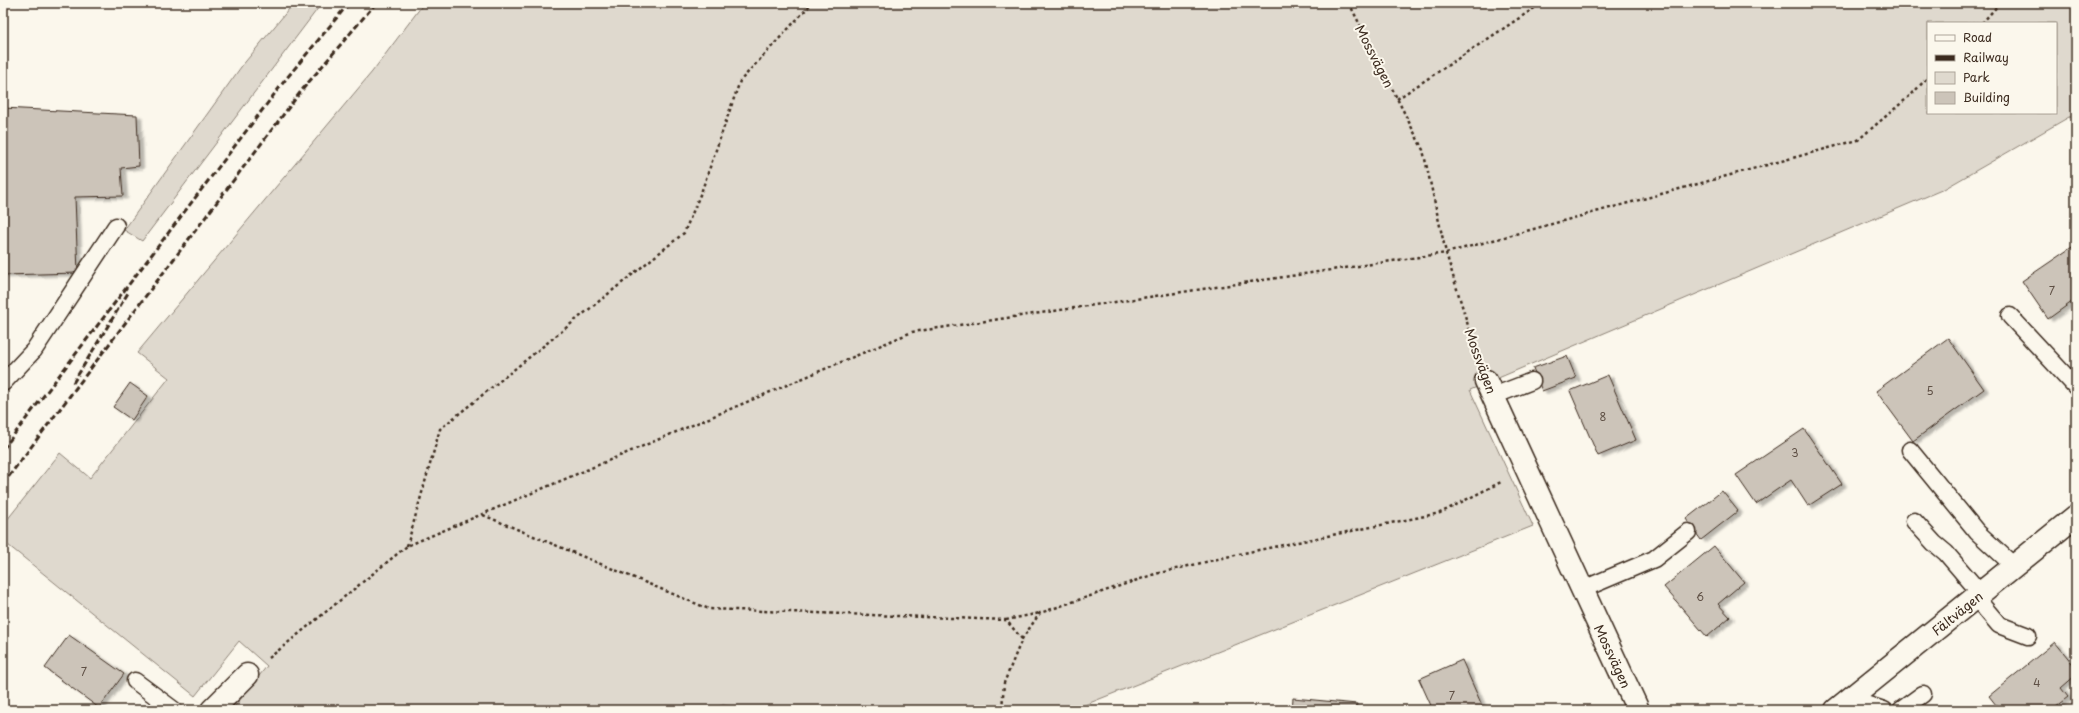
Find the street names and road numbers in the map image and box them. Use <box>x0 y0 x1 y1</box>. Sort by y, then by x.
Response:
street label: Mossvägen <box>1351 21 1399 91</box>
street label: Mossvägen <box>1460 326 1502 396</box>
street label: Fältvägen <box>1927 587 1987 639</box>
street label: Mossvägen <box>1590 621 1636 691</box>

